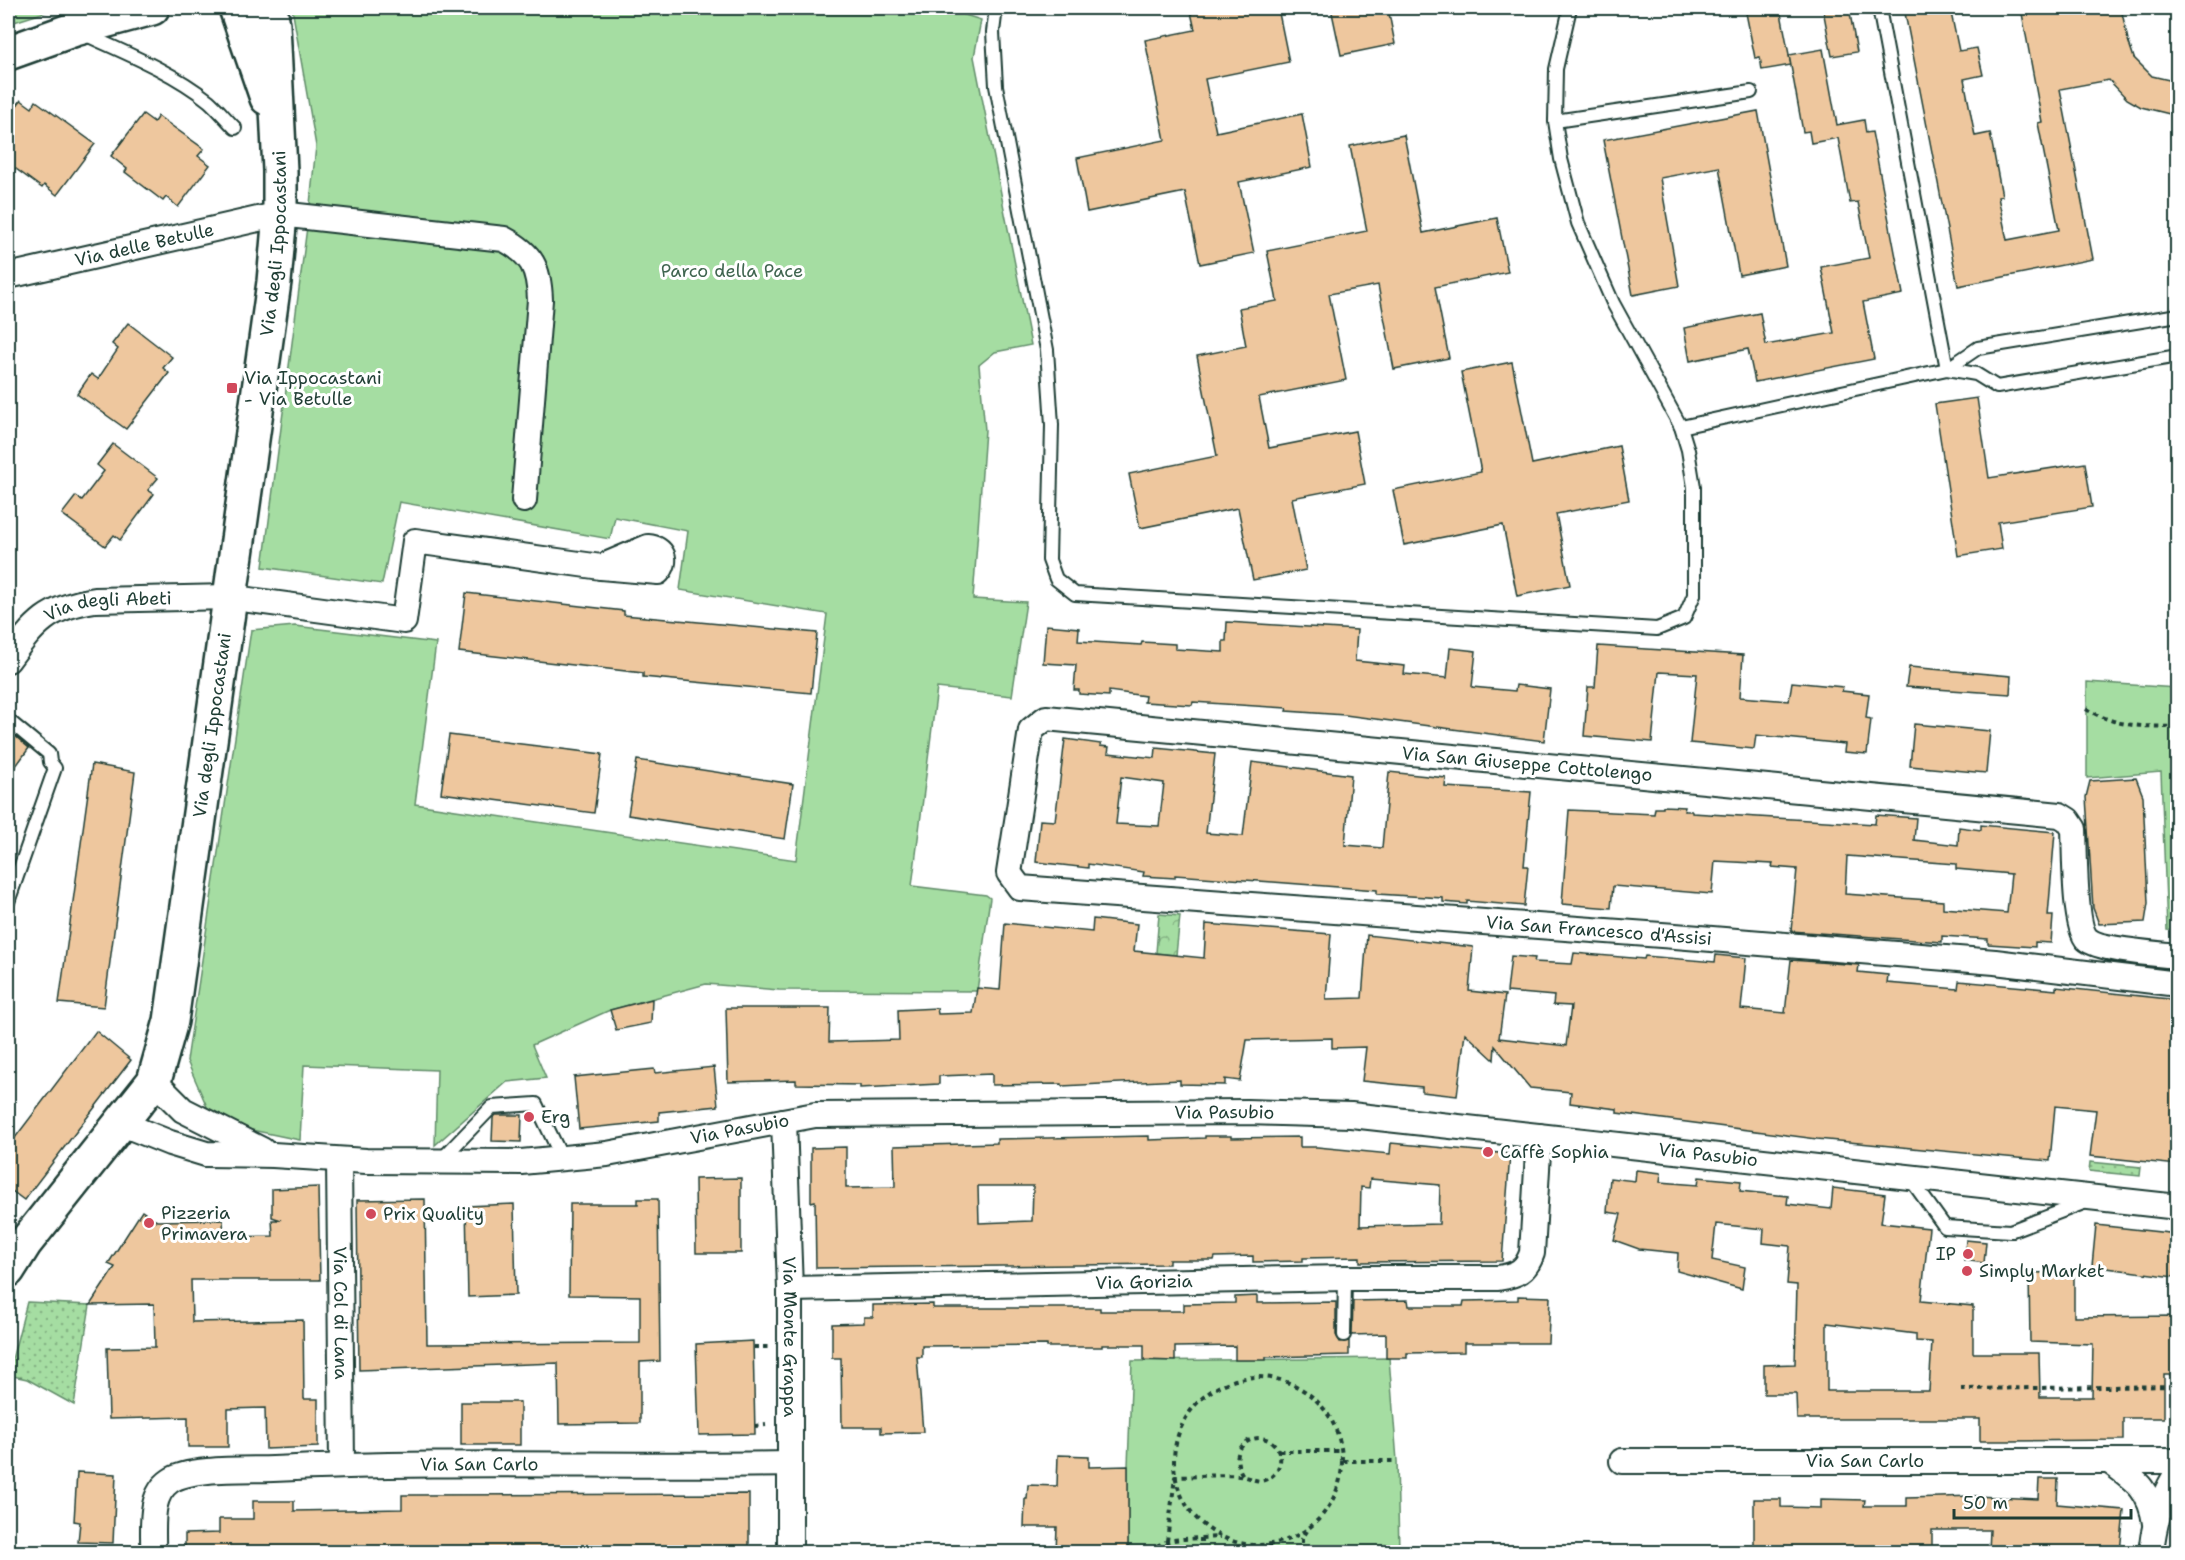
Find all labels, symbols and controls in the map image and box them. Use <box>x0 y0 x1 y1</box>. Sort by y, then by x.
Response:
street label: Via degli Ippocastani <box>255 150 292 338</box>
street label: Via delle Betulle <box>73 217 216 272</box>
park label: Parco della Pace <box>661 259 803 283</box>
place label: Via Ippocastani - Via Betulle <box>244 366 382 411</box>
marker: Via Ippocastani - Via Betulle <box>225 381 239 395</box>
street label: Via degli Abeti <box>40 586 172 627</box>
street label: Via degli Ippocastani <box>187 631 237 819</box>
street label: Via San Giuseppe Cottolengo <box>1401 741 1653 787</box>
street label: Via San Francesco d'Assisi <box>1485 910 1713 951</box>
street label: Via Pasubio <box>1174 1100 1275 1125</box>
place label: Erg <box>541 1105 570 1129</box>
street label: Via Pasubio <box>688 1108 791 1150</box>
marker: Erg <box>522 1110 536 1124</box>
street label: Via Pasubio <box>1657 1137 1759 1172</box>
place label: Caffè Sophia <box>1500 1140 1609 1164</box>
marker: Caffè Sophia <box>1481 1145 1495 1159</box>
place label: Pizzeria Primavera <box>161 1201 248 1246</box>
place label: Prix Quality <box>383 1202 484 1226</box>
marker: Prix Quality <box>364 1207 378 1221</box>
marker: Pizzeria Primavera <box>142 1216 156 1230</box>
place label: IP <box>1936 1242 1956 1266</box>
street label: Via Col di Lana <box>328 1246 353 1380</box>
marker: IP <box>1961 1247 1975 1261</box>
street label: Via Monte Grappa <box>777 1256 802 1417</box>
place label: Simply Market <box>1979 1259 2105 1283</box>
marker: Simply Market <box>1960 1264 1974 1278</box>
street label: Via Gorizia <box>1095 1269 1193 1295</box>
street label: Via San Carlo <box>1806 1449 1924 1473</box>
street label: Via San Carlo <box>420 1452 538 1477</box>
scale bar <box>1954 1482 2131 1520</box>
text: 50 m <box>1963 1491 2008 1515</box>

